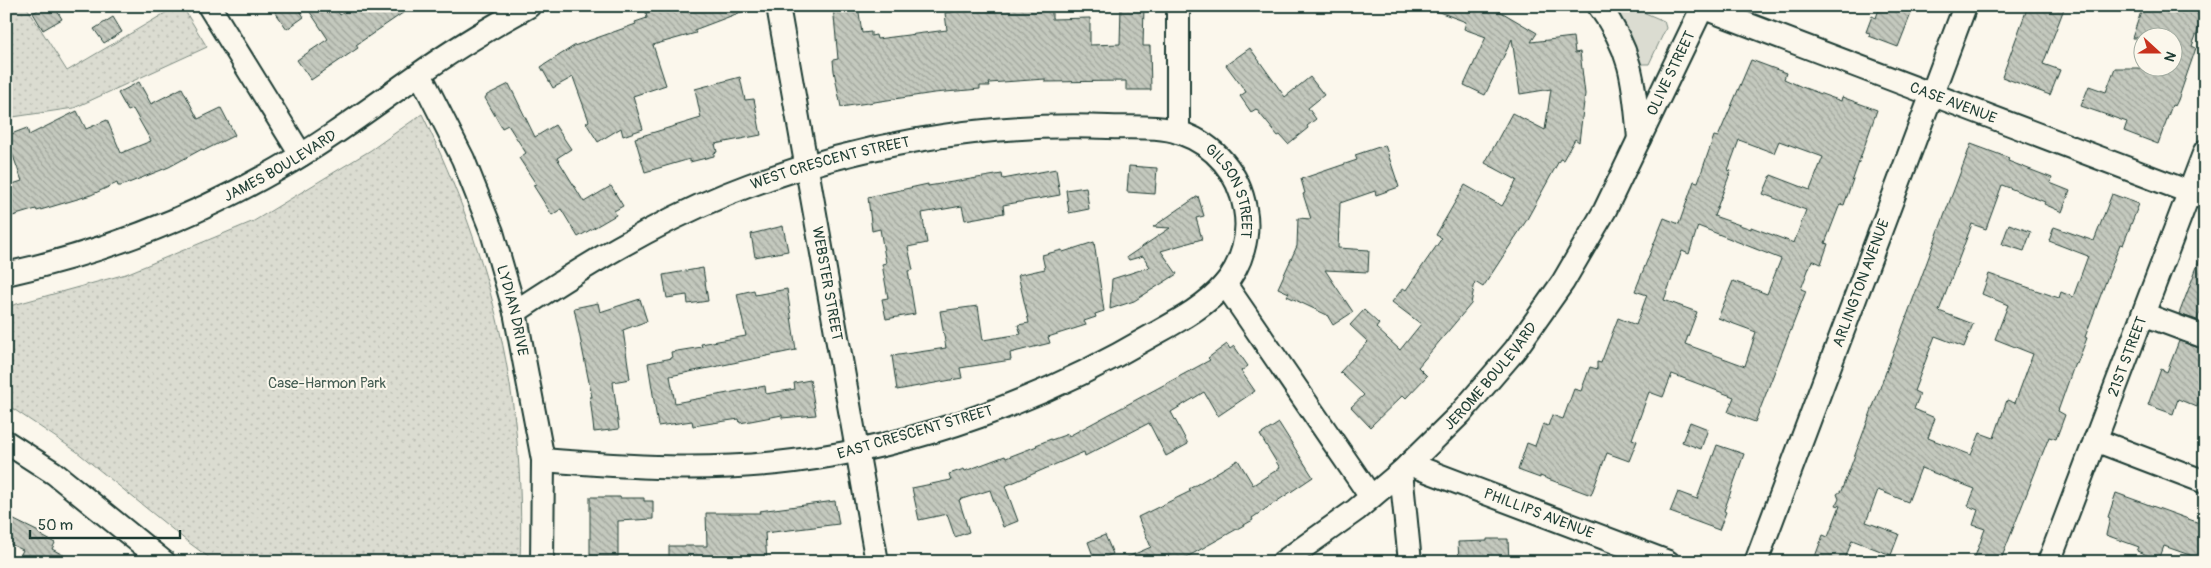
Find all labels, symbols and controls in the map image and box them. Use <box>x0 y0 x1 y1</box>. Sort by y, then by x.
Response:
street label: OLIVE STREET <box>1643 28 1700 119</box>
north arrow <box>2134 28 2184 78</box>
text: N <box>2160 49 2179 64</box>
street label: CASE AVENUE <box>1907 78 2000 128</box>
street label: JAMES BOULEVARD <box>221 126 340 206</box>
street label: WEST CRESCENT STREET <box>748 133 911 194</box>
street label: GILSON STREET <box>1201 140 1256 239</box>
street label: ARLINGTON AVENUE <box>1829 216 1894 350</box>
street label: WEBSTER STREET <box>807 225 846 342</box>
street label: LYDIAN DRIVE <box>492 263 532 358</box>
street label: 21ST STREET <box>2104 314 2151 399</box>
street label: JEROME BOULEVARD <box>1440 319 1542 434</box>
park label: Case-Harmon Park <box>268 374 387 393</box>
street label: EAST CRESCENT STREET <box>835 401 995 464</box>
street label: PHILLIPS AVENUE <box>1481 484 1597 543</box>
scale bar <box>30 508 180 540</box>
text: 50 m <box>38 516 73 535</box>

